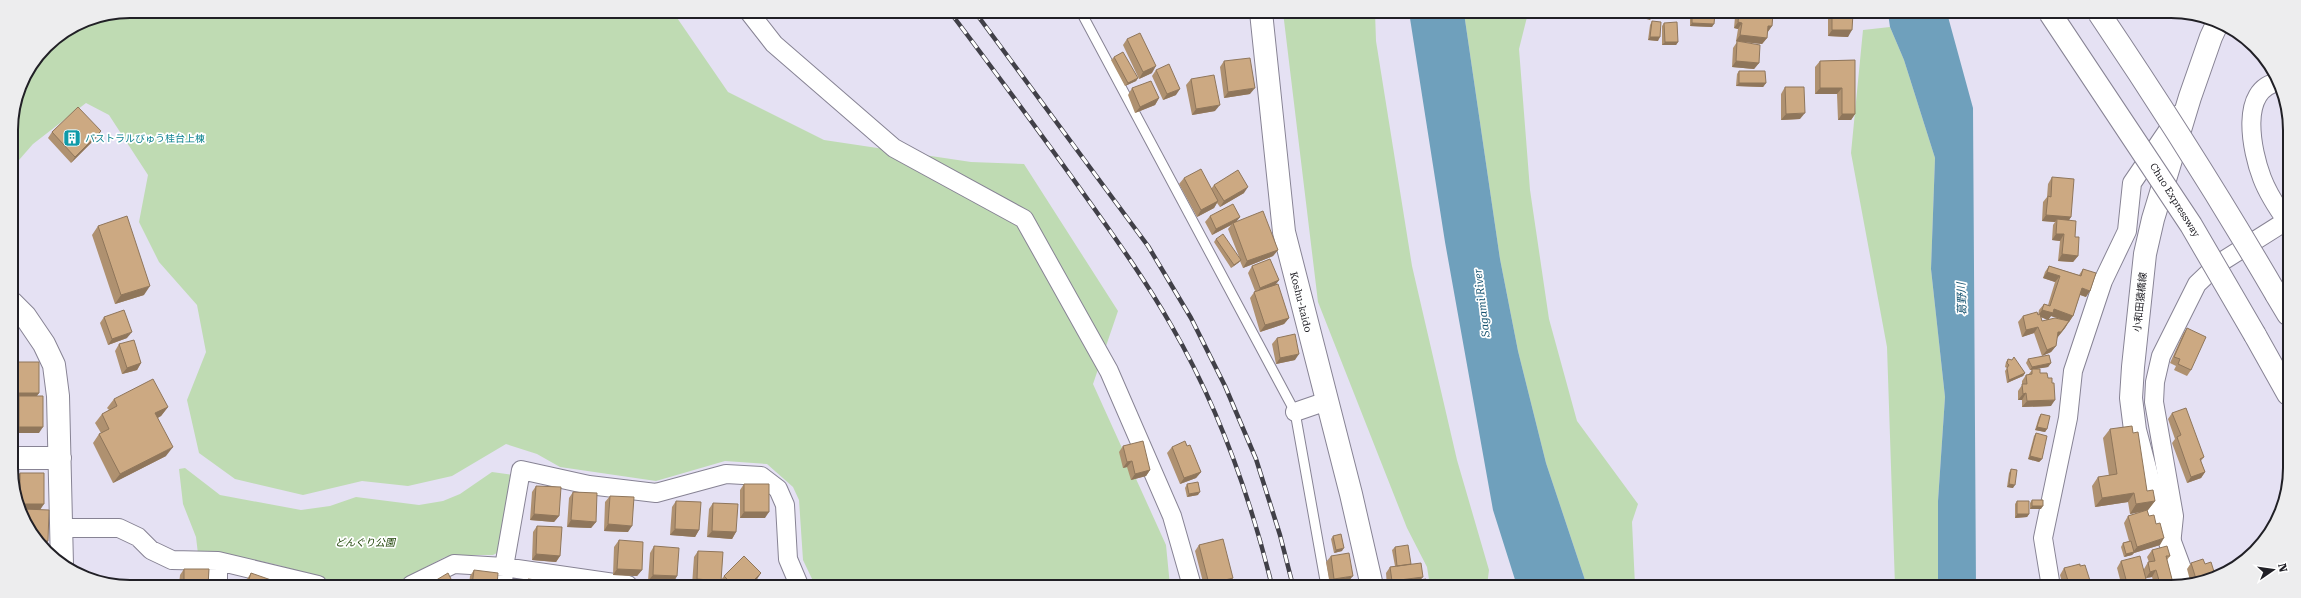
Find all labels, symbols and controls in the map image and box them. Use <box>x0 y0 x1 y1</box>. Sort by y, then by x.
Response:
building icon: パストラルびゅう桂台上棟 <box>62 128 82 148</box>
place label: パストラルびゅう桂台上棟 <box>85 133 205 144</box>
street label: Chuo Expressway <box>2148 161 2202 239</box>
water label: Sagami River <box>1471 268 1493 339</box>
street label: Koshu-kaido <box>1288 271 1314 333</box>
street label: 小和田猿橋線 <box>2131 272 2149 332</box>
water label: 葛野川 <box>1955 281 1969 316</box>
park label: どんぐり公園 <box>335 537 397 548</box>
north arrow <box>2253 550 2293 590</box>
text: N <box>2275 562 2290 574</box>

